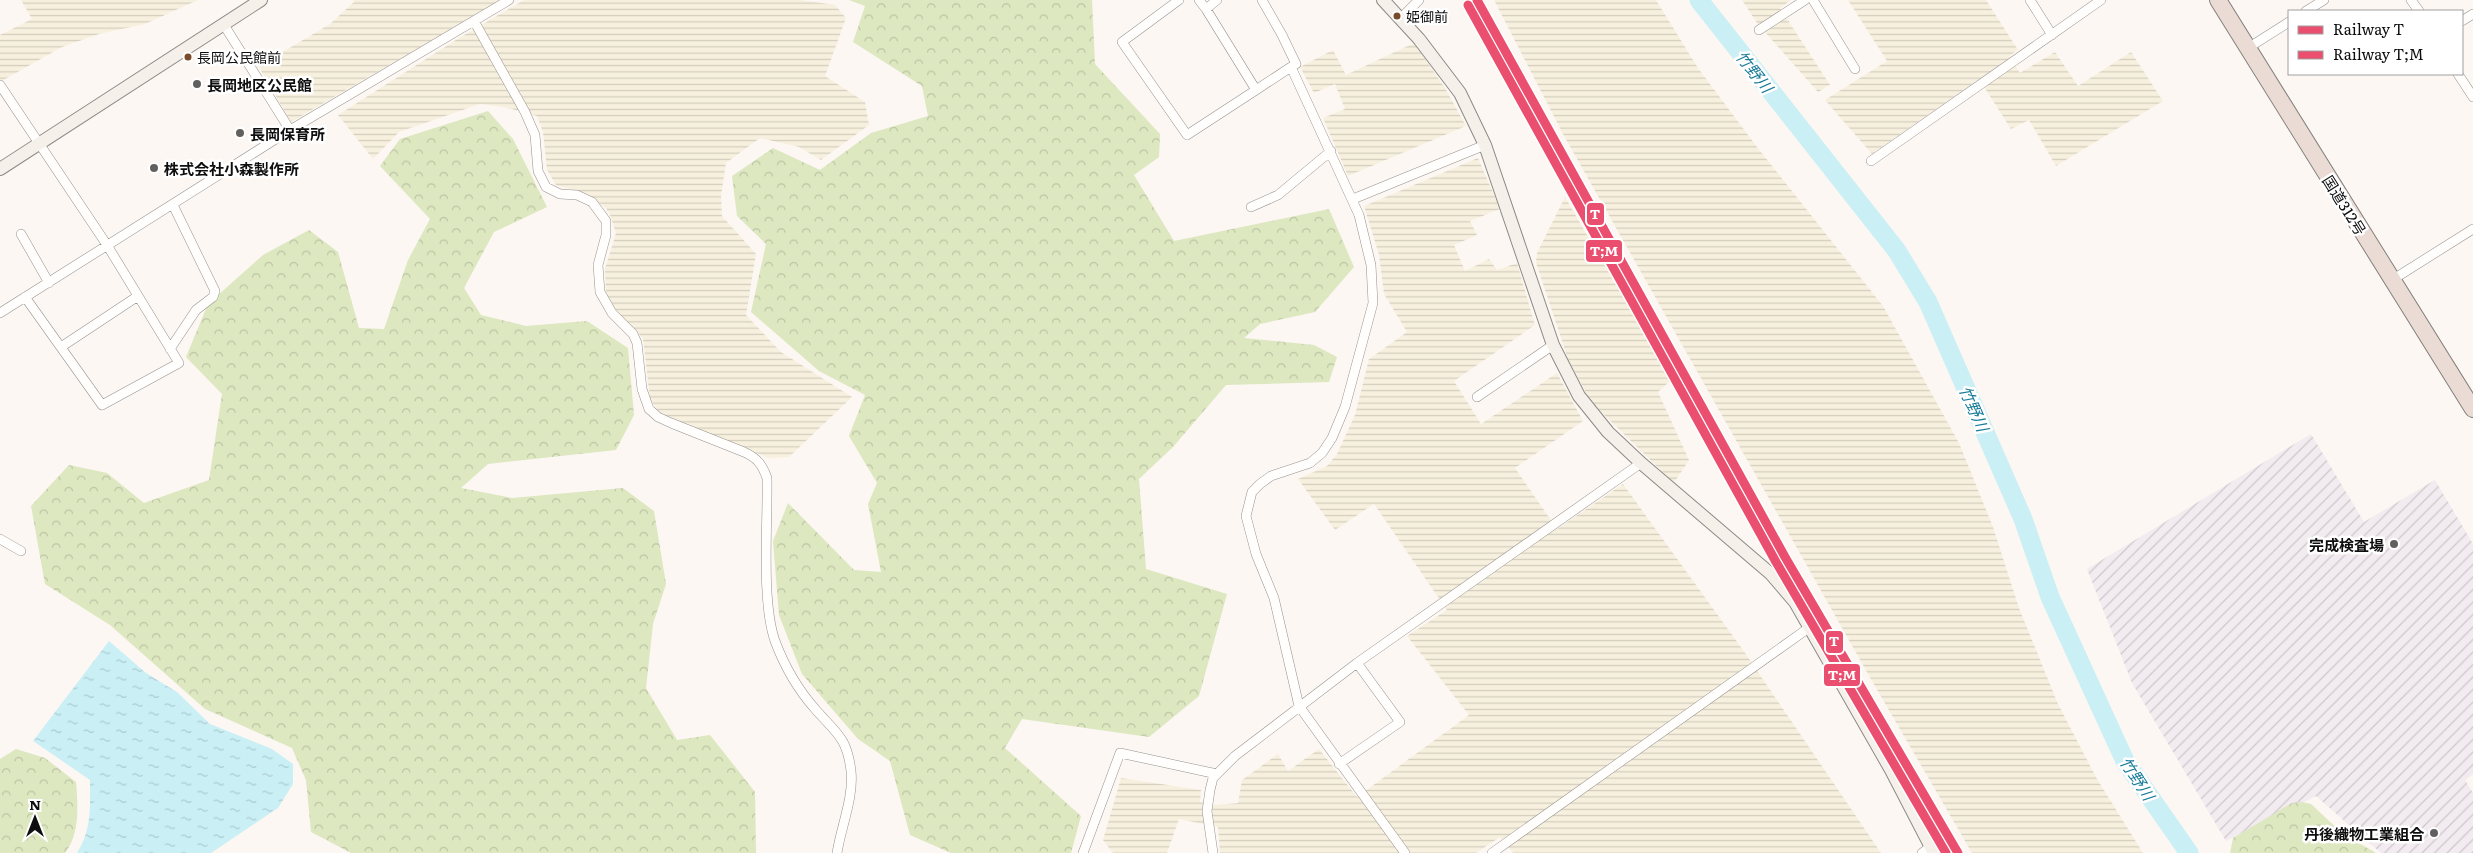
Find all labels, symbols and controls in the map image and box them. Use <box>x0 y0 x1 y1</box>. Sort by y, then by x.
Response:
place label: 姫御前 <box>1406 6 1448 26</box>
legend <box>2288 10 2463 75</box>
marker: 姫御前 <box>1392 11 1402 21</box>
text: Railway T <box>2333 17 2404 40</box>
text: Railway T;M <box>2333 42 2424 65</box>
water label: 竹野川 <box>1731 45 1780 99</box>
place label: 長岡公民館前 <box>197 47 281 67</box>
marker: 長岡公民館前 <box>183 52 193 62</box>
place label: 長岡地区公民館 <box>207 73 312 96</box>
marker: 長岡地区公民館 <box>191 78 203 90</box>
place label: 長岡保育所 <box>250 122 325 145</box>
marker: 長岡保育所 <box>234 127 246 139</box>
place label: 株式会社小森製作所 <box>164 157 299 180</box>
marker: 株式会社小森製作所 <box>148 162 160 174</box>
street label: 国道312号 <box>2318 171 2372 239</box>
line badge: T <box>1586 202 1605 226</box>
text: T <box>1590 203 1601 223</box>
line badge: T;M <box>1585 239 1623 263</box>
text: T;M <box>1590 240 1619 260</box>
water label: 竹野川 <box>1954 381 1997 437</box>
place label: 完成検査場 <box>2309 533 2384 556</box>
marker: 完成検査場 <box>2388 538 2400 550</box>
line badge: T <box>1825 630 1844 654</box>
text: T <box>1829 630 1840 650</box>
line badge: T;M <box>1823 663 1861 687</box>
text: T;M <box>1828 664 1857 684</box>
water label: 竹野川 <box>2115 751 2162 806</box>
north arrow <box>10 793 60 843</box>
text: N <box>29 794 41 814</box>
place label: 丹後織物工業組合 <box>2304 822 2425 845</box>
marker: 丹後織物工業組合 <box>2428 827 2440 839</box>

